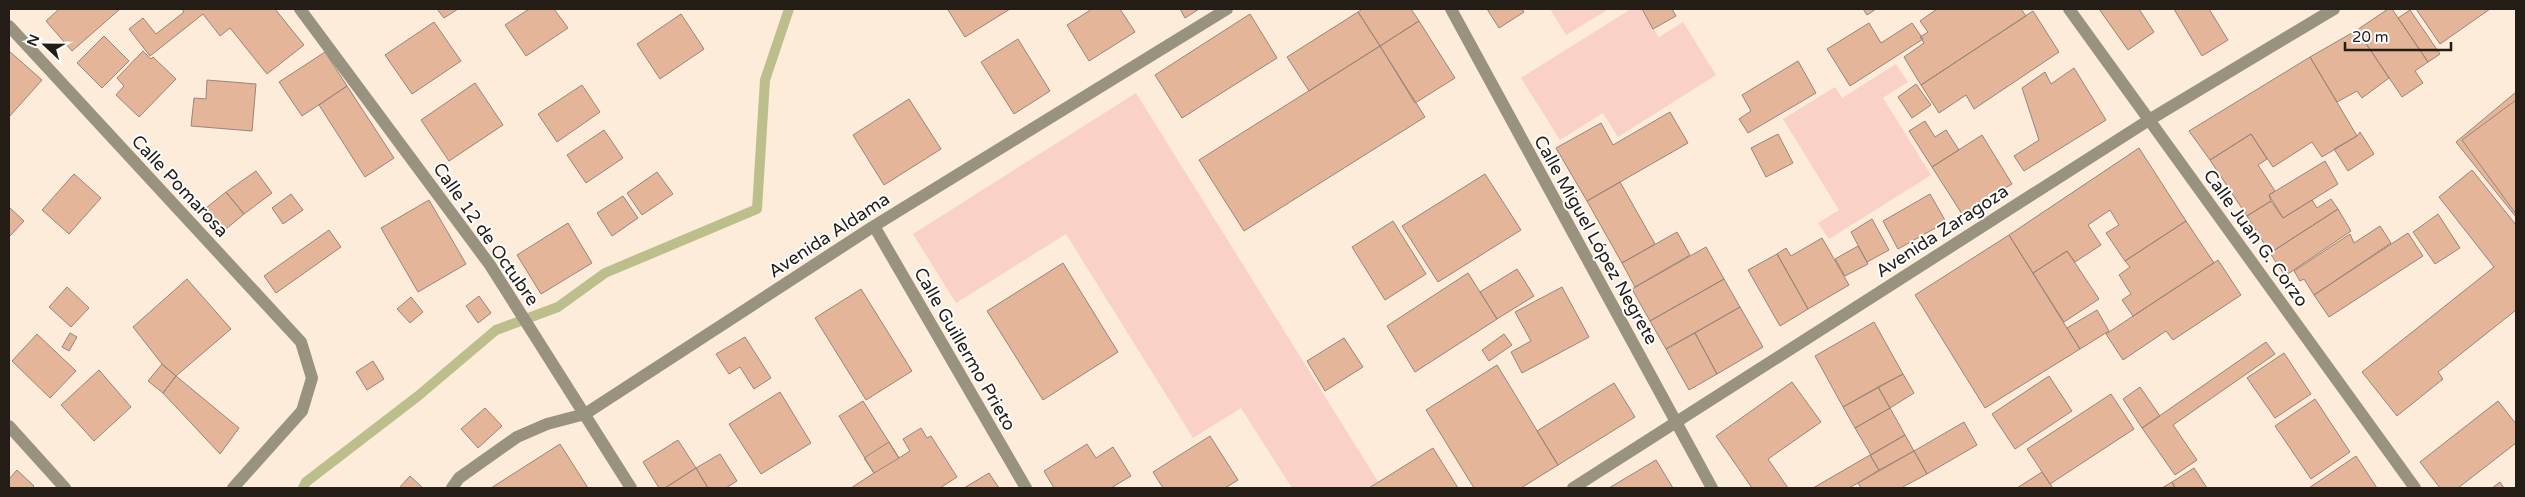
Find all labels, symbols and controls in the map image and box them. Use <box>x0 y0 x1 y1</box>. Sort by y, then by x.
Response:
north arrow <box>20 20 70 70</box>
scale bar <box>2345 20 2451 52</box>
text: 20 m <box>2352 28 2389 46</box>
text: N <box>23 32 43 49</box>
street label: Calle Pomarosa <box>127 130 233 242</box>
street label: Calle Miguel López Negrete <box>1529 132 1663 348</box>
street label: Calle 12 de Octubre <box>428 158 544 310</box>
street label: Calle Juan G. Corzo <box>2199 165 2313 311</box>
street label: Avenida Zaragoza <box>1871 180 2013 282</box>
street label: Avenida Aldama <box>764 188 894 282</box>
street label: Calle Guillermo Prieto <box>909 263 1021 435</box>

